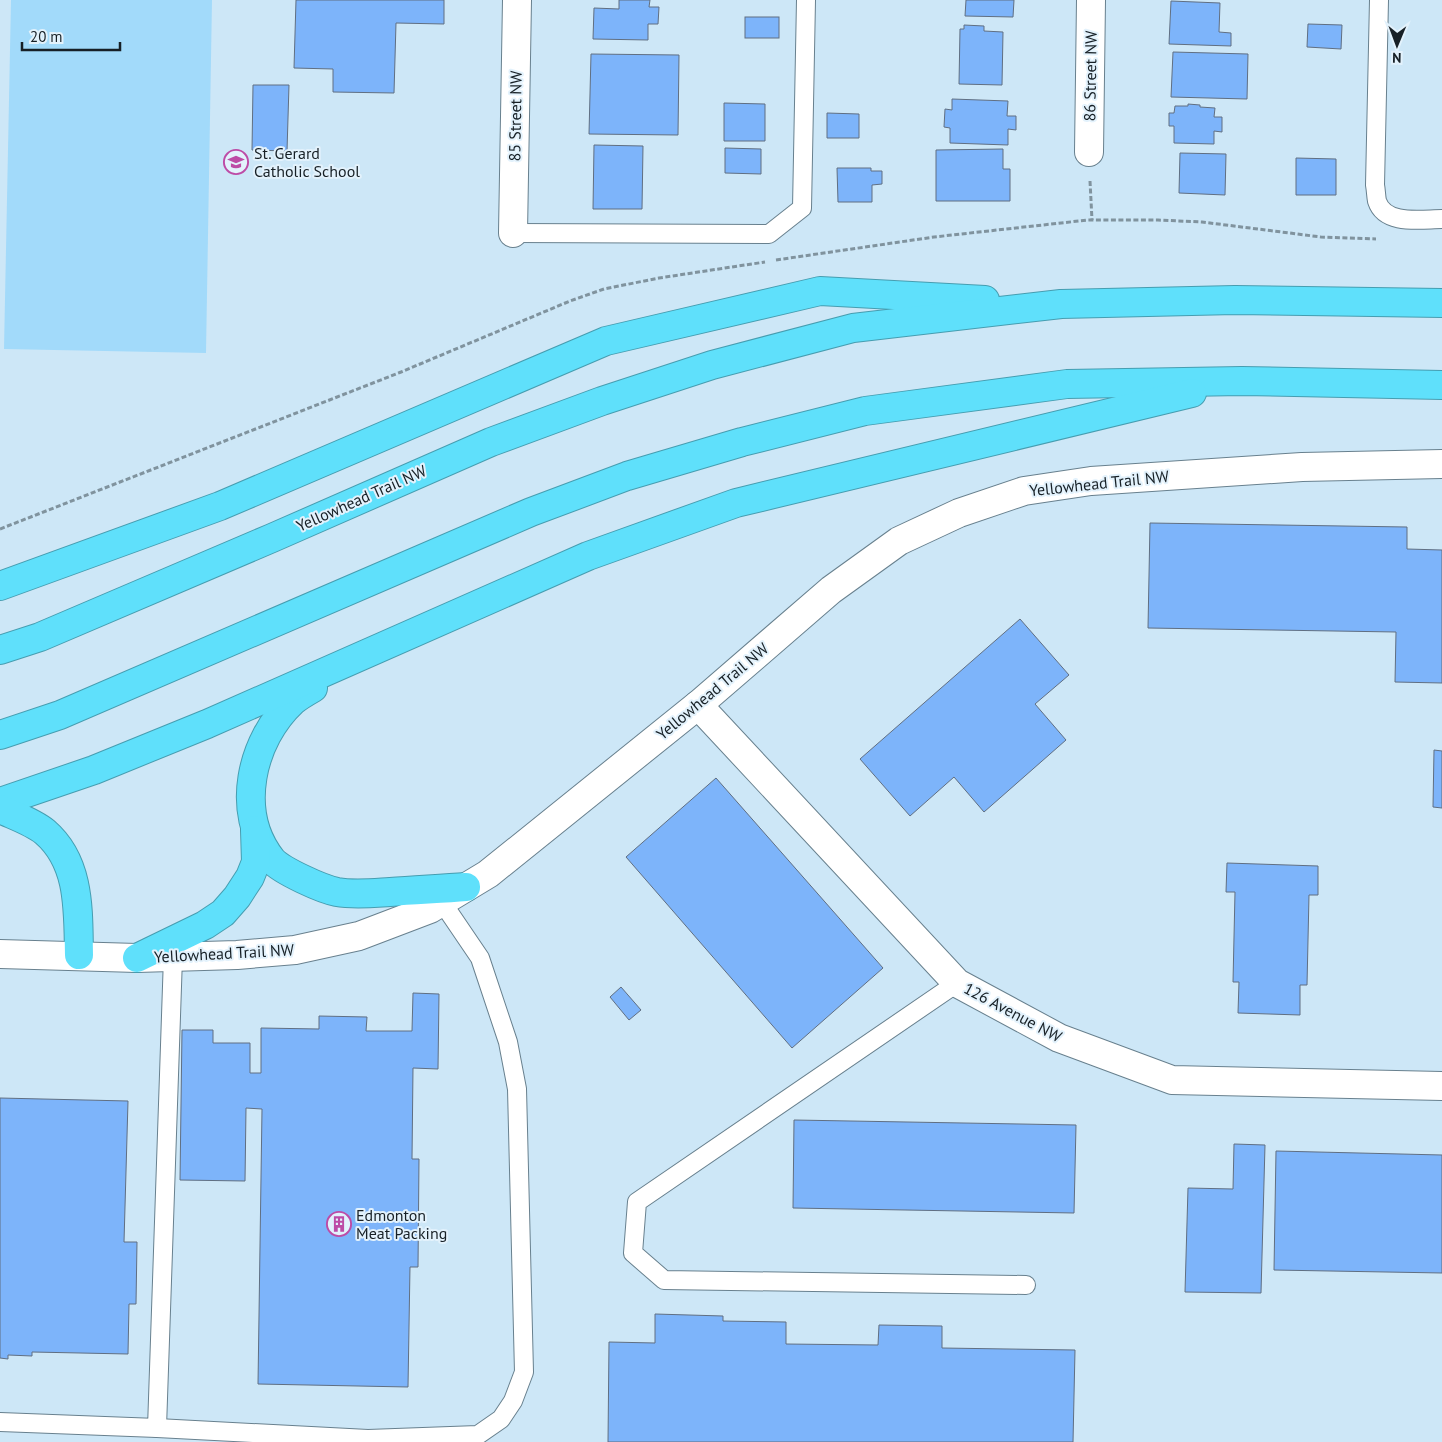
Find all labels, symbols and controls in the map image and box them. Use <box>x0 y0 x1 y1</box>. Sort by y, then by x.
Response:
scale bar <box>22 20 120 52</box>
north arrow <box>1372 20 1422 70</box>
text: 20 m <box>30 27 63 46</box>
street label: 86 Street NW <box>1079 30 1101 122</box>
text: N <box>1392 49 1402 67</box>
street label: 85 Street NW <box>504 70 526 162</box>
place label: St. Gerard Catholic School <box>254 143 360 181</box>
school or university icon: St. Gerard Catholic School <box>223 149 249 175</box>
street label: Yellowhead Trail NW <box>293 460 430 536</box>
street label: Yellowhead Trail NW <box>1028 466 1171 500</box>
street label: Yellowhead Trail NW <box>652 638 773 744</box>
street label: Yellowhead Trail NW <box>153 939 295 967</box>
street label: 126 Avenue NW <box>961 978 1066 1047</box>
place label: Edmonton Meat Packing <box>356 1205 447 1243</box>
building icon: Edmonton Meat Packing <box>326 1211 352 1237</box>

